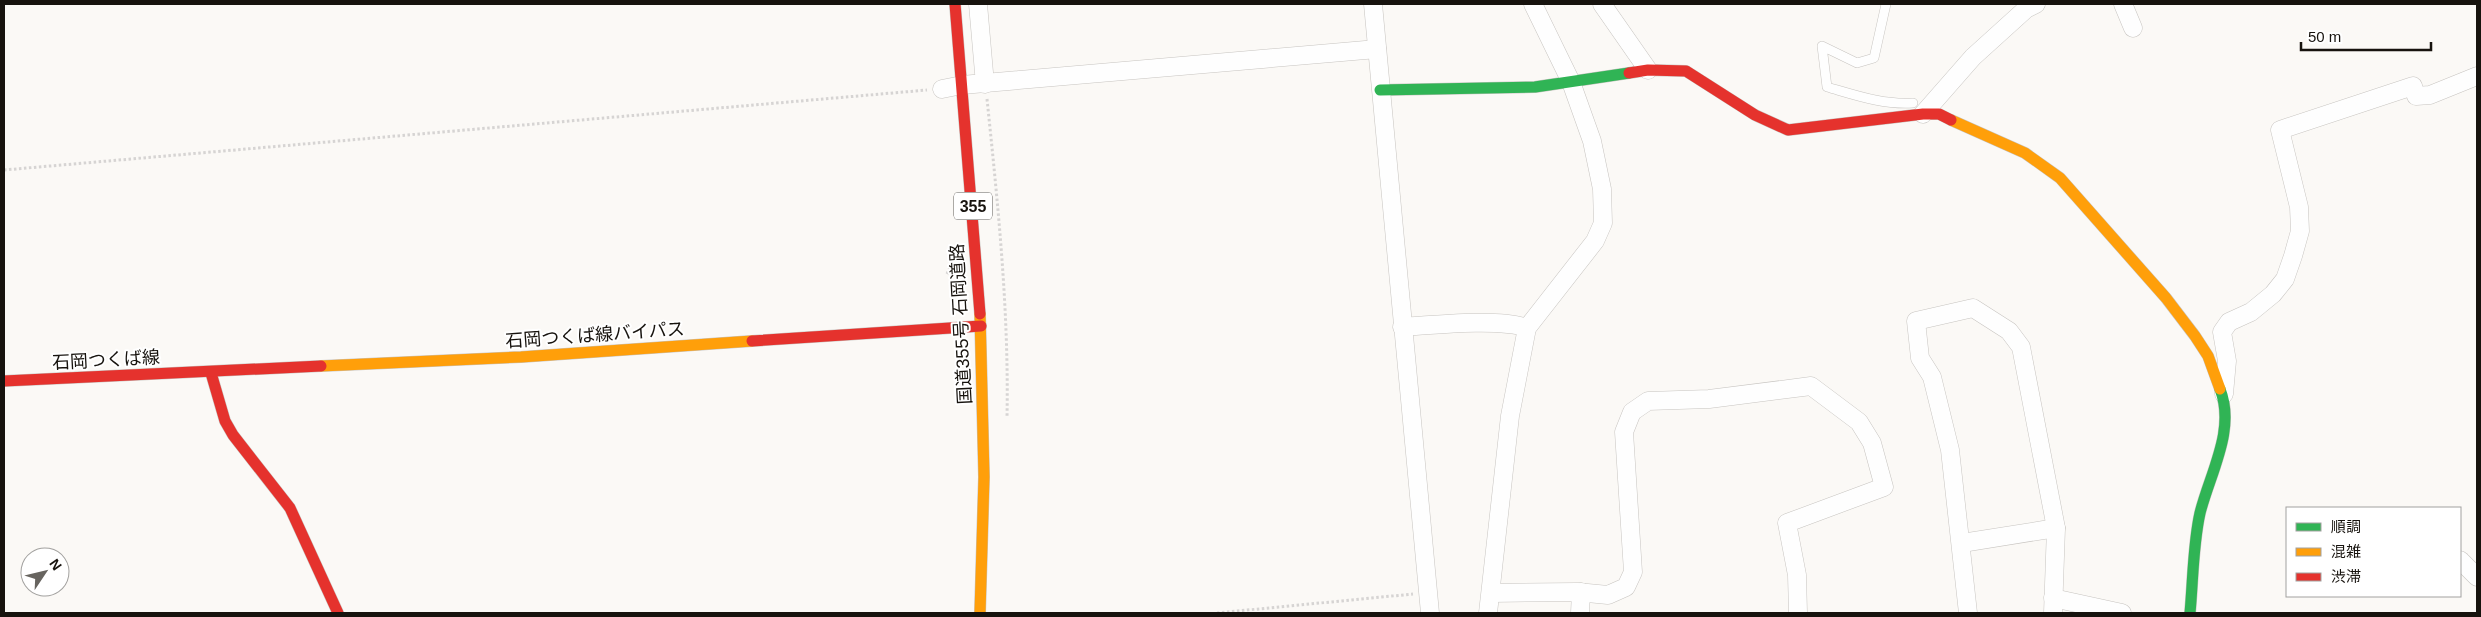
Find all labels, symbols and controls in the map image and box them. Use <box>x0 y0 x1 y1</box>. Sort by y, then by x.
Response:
scale bar <box>2301 20 2431 52</box>
text: 50 m <box>2308 28 2341 45</box>
road number: 355 <box>954 192 992 220</box>
street label: 国道355号 石岡道路 <box>947 243 975 405</box>
street label: 石岡つくば線バイパス <box>505 319 685 351</box>
street label: 石岡つくば線 <box>52 347 160 373</box>
legend <box>2286 507 2461 597</box>
text: 順調 <box>2331 518 2361 535</box>
text: 混雑 <box>2331 543 2361 560</box>
north arrow <box>20 547 70 597</box>
text: N <box>46 556 65 573</box>
text: 渋滞 <box>2331 568 2361 585</box>

